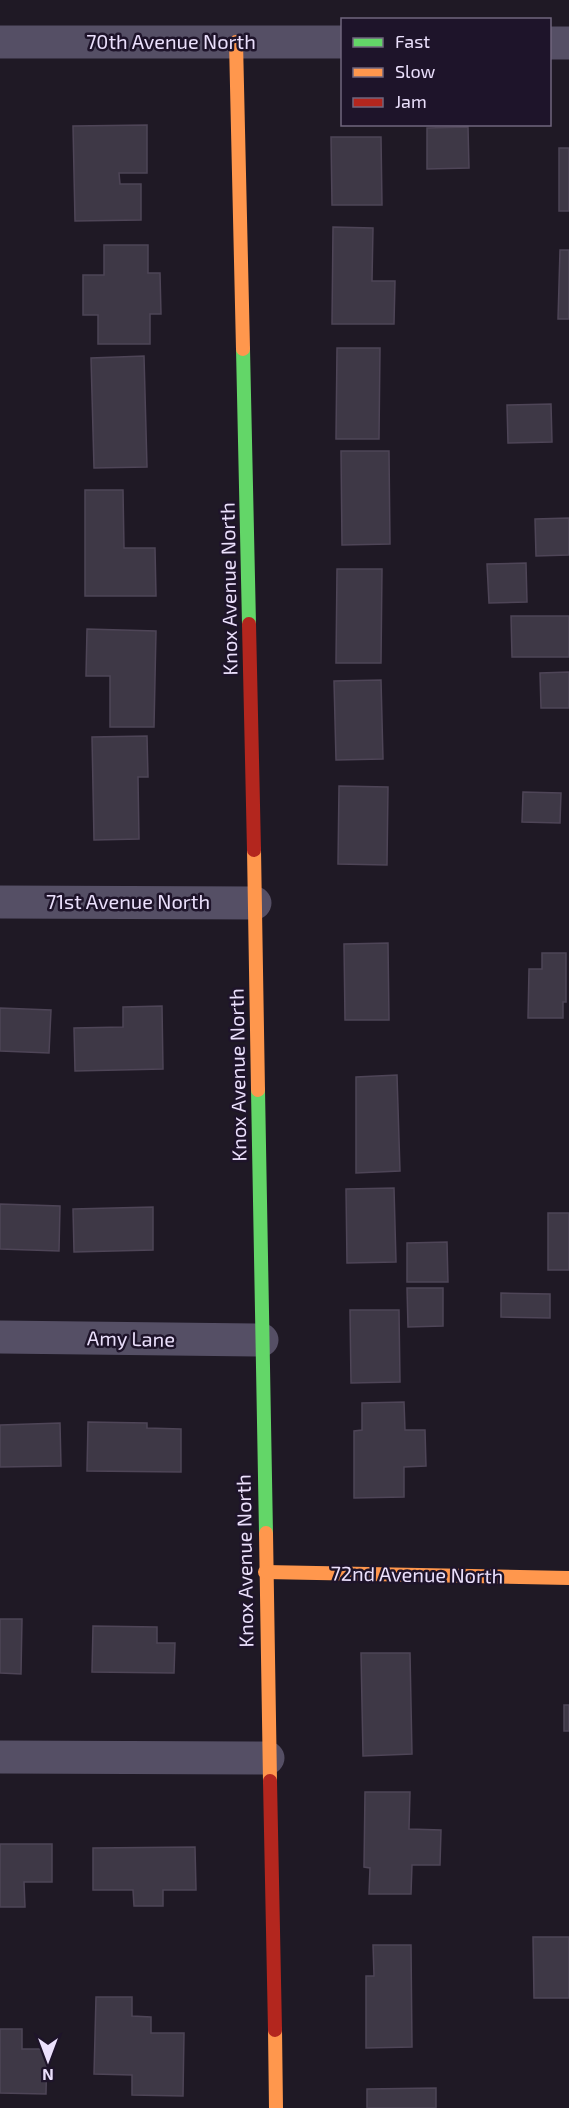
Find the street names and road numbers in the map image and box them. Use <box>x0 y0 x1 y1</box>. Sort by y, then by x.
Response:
street label: 70th Avenue North <box>86 29 256 53</box>
street label: Knox Avenue North <box>214 502 242 676</box>
street label: 71st Avenue North <box>46 889 210 913</box>
street label: Knox Avenue North <box>223 988 251 1162</box>
street label: Amy Lane <box>87 1325 175 1351</box>
street label: Knox Avenue North <box>230 1474 258 1648</box>
street label: 72nd Avenue North <box>330 1560 504 1588</box>

